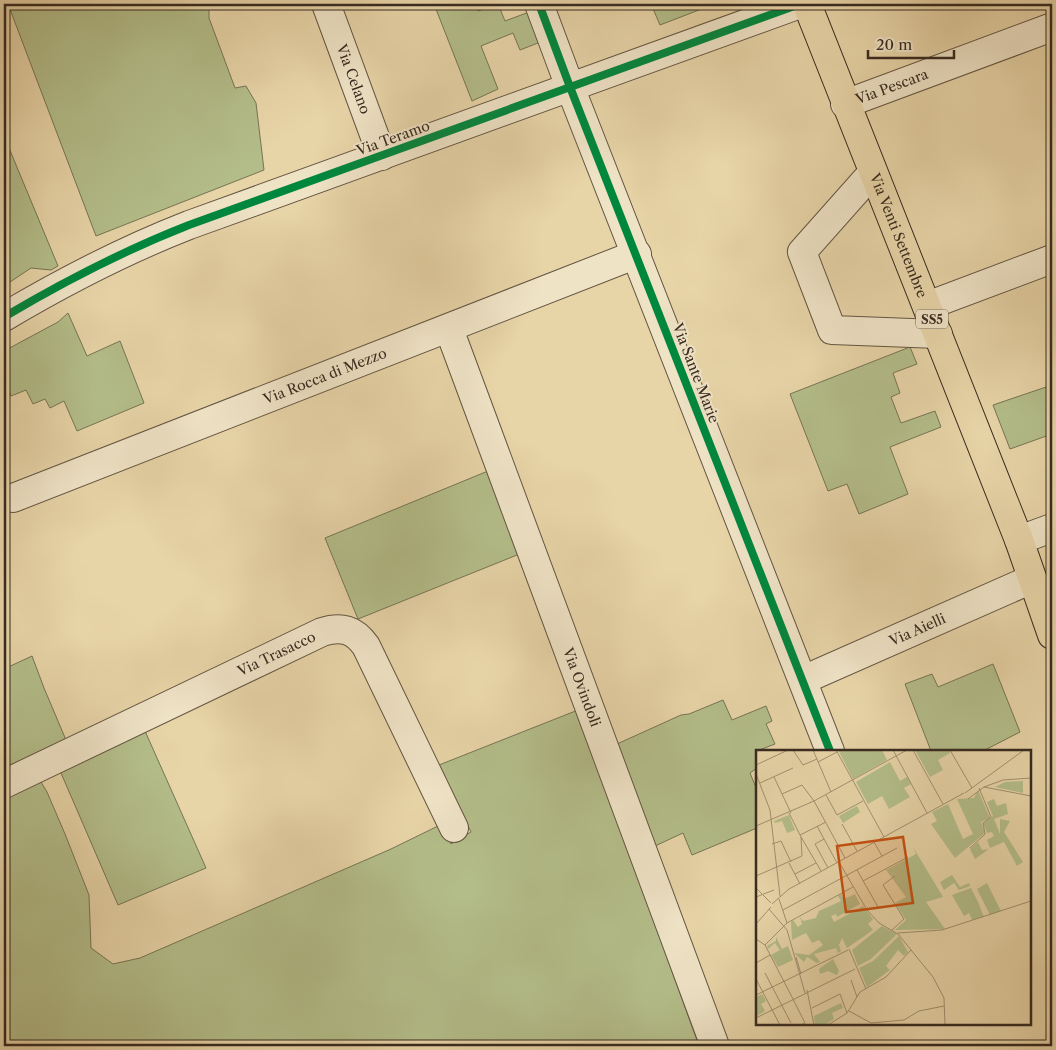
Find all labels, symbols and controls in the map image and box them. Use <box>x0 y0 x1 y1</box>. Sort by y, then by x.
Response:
scale bar <box>868 28 955 60</box>
text: 20 m <box>876 35 912 54</box>
street label: Via Celano <box>332 41 375 116</box>
street label: Via Pescara <box>852 65 931 109</box>
street label: Via Teramo <box>353 116 432 160</box>
street label: Via Venti Settembre <box>866 170 931 301</box>
road number: SS5 <box>916 310 948 328</box>
street label: Via Sante Marie <box>668 319 723 426</box>
street label: Via Rocca di Mezzo <box>260 344 389 409</box>
street label: Via Aielli <box>885 609 948 650</box>
street label: Via Trasacco <box>234 627 319 681</box>
street label: Via Ovindoli <box>559 644 605 729</box>
inset map <box>756 750 1031 1025</box>

